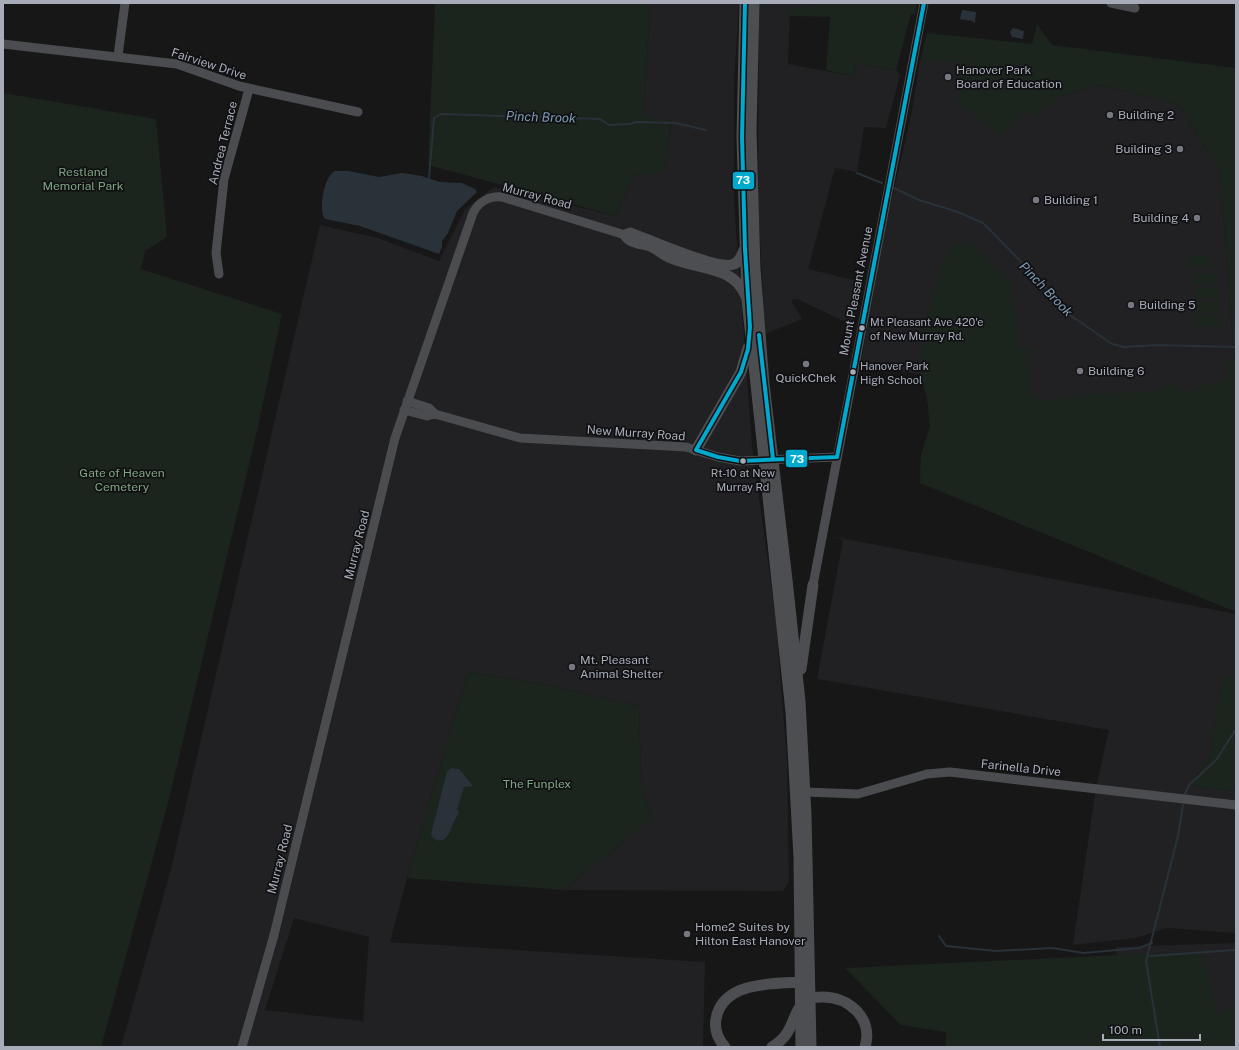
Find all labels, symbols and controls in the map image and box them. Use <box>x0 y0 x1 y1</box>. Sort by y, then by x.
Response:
street label: Fairview Drive <box>170 45 249 83</box>
place label: Hanover Park Board of Education <box>956 63 1062 91</box>
marker: Hanover Park Board of Education <box>943 72 953 82</box>
street label: Andrea Terrace <box>206 100 240 186</box>
water label: Pinch Brook <box>506 108 576 126</box>
place label: Building 2 <box>1118 108 1174 122</box>
marker: Building 2 <box>1105 110 1115 120</box>
place label: Building 3 <box>1115 142 1172 156</box>
marker: Building 3 <box>1175 144 1185 154</box>
park label: Restland Memorial Park <box>43 165 124 193</box>
line badge: 73 <box>732 171 755 190</box>
text: 73 <box>736 174 750 186</box>
street label: Murray Road <box>501 180 573 212</box>
place label: Building 1 <box>1044 193 1098 207</box>
marker: Building 1 <box>1031 195 1041 205</box>
place label: Building 4 <box>1132 211 1189 225</box>
marker: Building 4 <box>1192 213 1202 223</box>
street label: Mount Pleasant Avenue <box>837 225 875 357</box>
water label: Pinch Brook <box>1016 259 1076 319</box>
place label: Building 5 <box>1139 298 1196 312</box>
marker: Building 5 <box>1126 300 1136 310</box>
place label: Mt Pleasant Ave 420'e of New Murray Rd. <box>870 316 984 342</box>
marker: Mt Pleasant Ave 420'e of New Murray Rd. <box>857 323 867 333</box>
marker: QuickChek <box>801 359 811 369</box>
place label: Hanover Park High School <box>860 360 929 386</box>
place label: Building 6 <box>1088 364 1145 378</box>
marker: Building 6 <box>1075 366 1085 376</box>
marker: Hanover Park High School <box>848 367 858 377</box>
place label: QuickChek <box>776 371 837 385</box>
street label: New Murray Road <box>586 423 686 443</box>
line badge: 73 <box>785 449 808 468</box>
text: 73 <box>790 453 804 465</box>
marker: Rt-10 at New Murray Rd <box>738 456 748 466</box>
park label: Gate of Heaven Cemetery <box>79 466 165 494</box>
place label: Rt-10 at New Murray Rd <box>711 467 776 493</box>
street label: Murray Road <box>342 509 372 581</box>
place label: Mt. Pleasant Animal Shelter <box>580 653 663 681</box>
marker: Mt. Pleasant Animal Shelter <box>567 662 577 672</box>
street label: Farinella Drive <box>980 757 1062 779</box>
park label: The Funplex <box>503 777 571 791</box>
street label: Murray Road <box>265 823 295 895</box>
place label: Home2 Suites by Hilton East Hanover <box>695 920 806 948</box>
marker: Home2 Suites by Hilton East Hanover <box>682 929 692 939</box>
scale bar <box>1103 1016 1200 1042</box>
text: 100 m <box>1109 1023 1142 1037</box>

